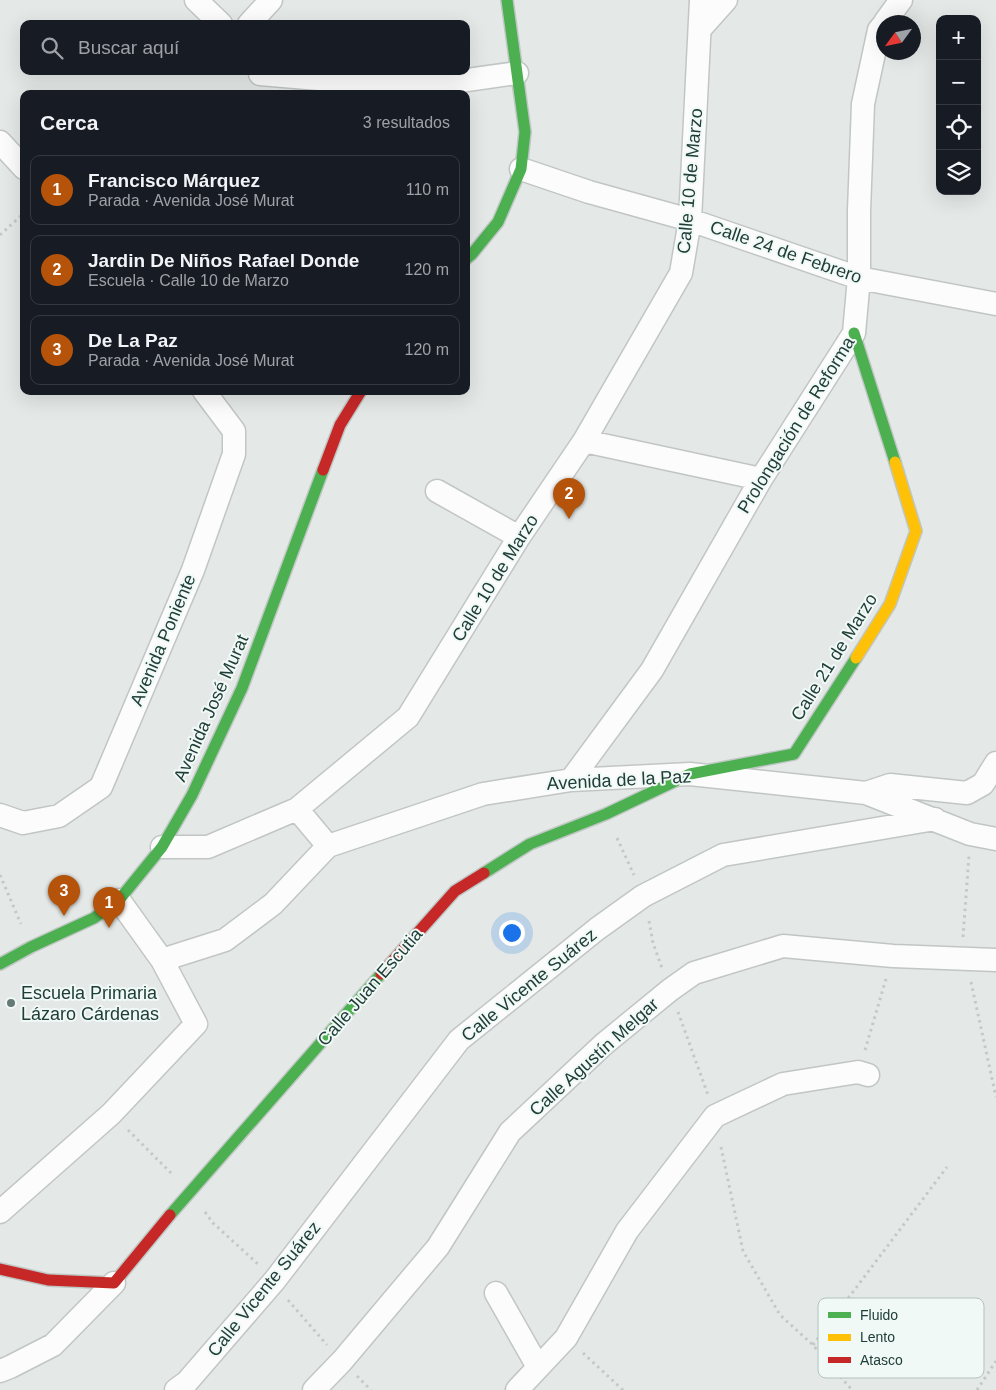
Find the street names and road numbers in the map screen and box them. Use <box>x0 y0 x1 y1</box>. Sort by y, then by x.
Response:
street label: Calle 10 de Marzo <box>674 107 706 255</box>
street label: Calle 24 de Febrero <box>708 217 864 287</box>
street label: Prolongación de Reforma <box>733 332 859 517</box>
street label: Calle 10 de Marzo <box>448 511 542 645</box>
street label: Avenida Poniente <box>126 571 200 709</box>
street label: Calle 21 de Marzo <box>787 590 881 724</box>
street label: Avenida José Murat <box>170 631 252 785</box>
street label: Avenida de la Paz <box>546 766 692 794</box>
street label: Calle Juan Escutia <box>314 923 427 1050</box>
street label: Calle Vicente Suárez <box>458 924 600 1046</box>
street label: Calle Agustín Melgar <box>526 994 662 1120</box>
street label: Calle Vicente Suárez <box>203 1218 325 1360</box>

